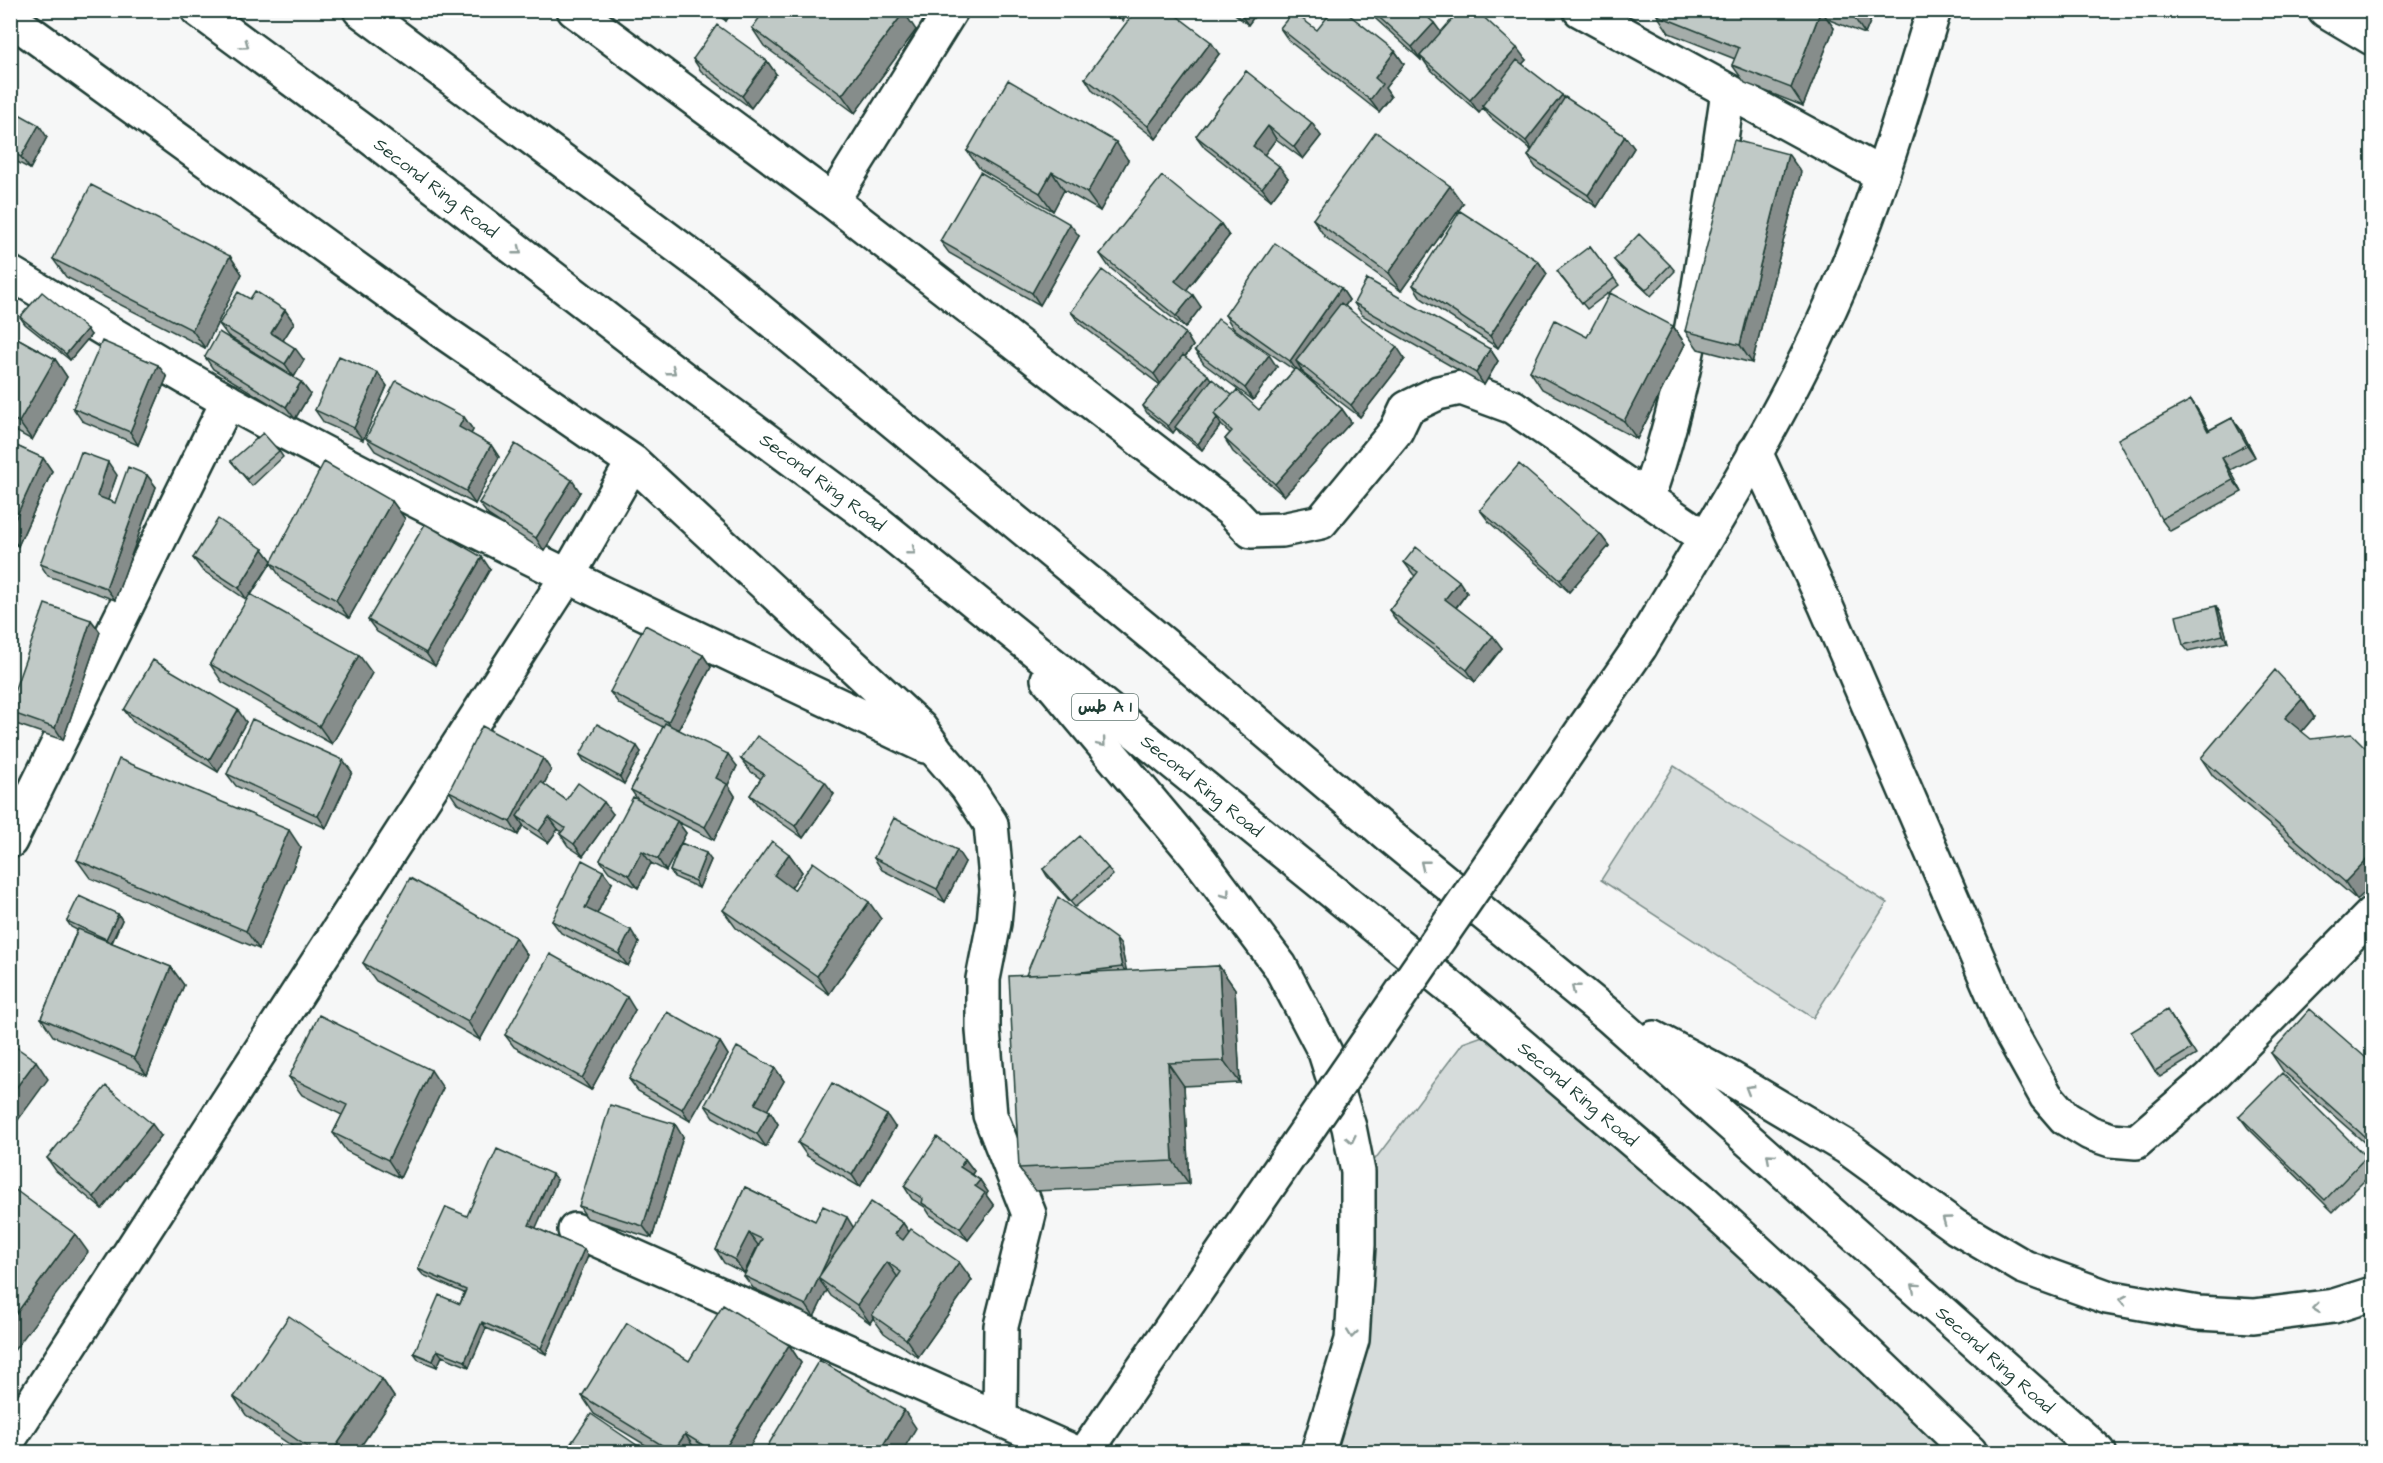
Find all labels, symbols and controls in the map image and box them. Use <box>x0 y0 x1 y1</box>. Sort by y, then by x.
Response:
one-way arrow <box>239 38 250 49</box>
street label: Second Ring Road <box>369 132 503 244</box>
one-way arrow <box>511 244 522 255</box>
one-way arrow <box>665 363 676 374</box>
street label: Second Ring Road <box>755 427 891 537</box>
one-way arrow <box>905 544 916 555</box>
road number: طس A 1 <box>1072 694 1138 720</box>
street label: Second Ring Road <box>1136 729 1268 843</box>
one-way arrow <box>1094 736 1105 747</box>
one-way arrow <box>1420 860 1431 871</box>
one-way arrow <box>1218 887 1229 898</box>
one-way arrow <box>1571 984 1582 995</box>
street label: Second Ring Road <box>1512 1035 1643 1152</box>
one-way arrow <box>1745 1085 1755 1096</box>
one-way arrow <box>1344 1134 1357 1144</box>
one-way arrow <box>1766 1153 1777 1164</box>
one-way arrow <box>1942 1216 1953 1227</box>
one-way arrow <box>1911 1283 1922 1294</box>
one-way arrow <box>2118 1294 2128 1307</box>
street label: Second Ring Road <box>1930 1300 2060 1419</box>
one-way arrow <box>2311 1301 2320 1314</box>
one-way arrow <box>1346 1329 1359 1338</box>

